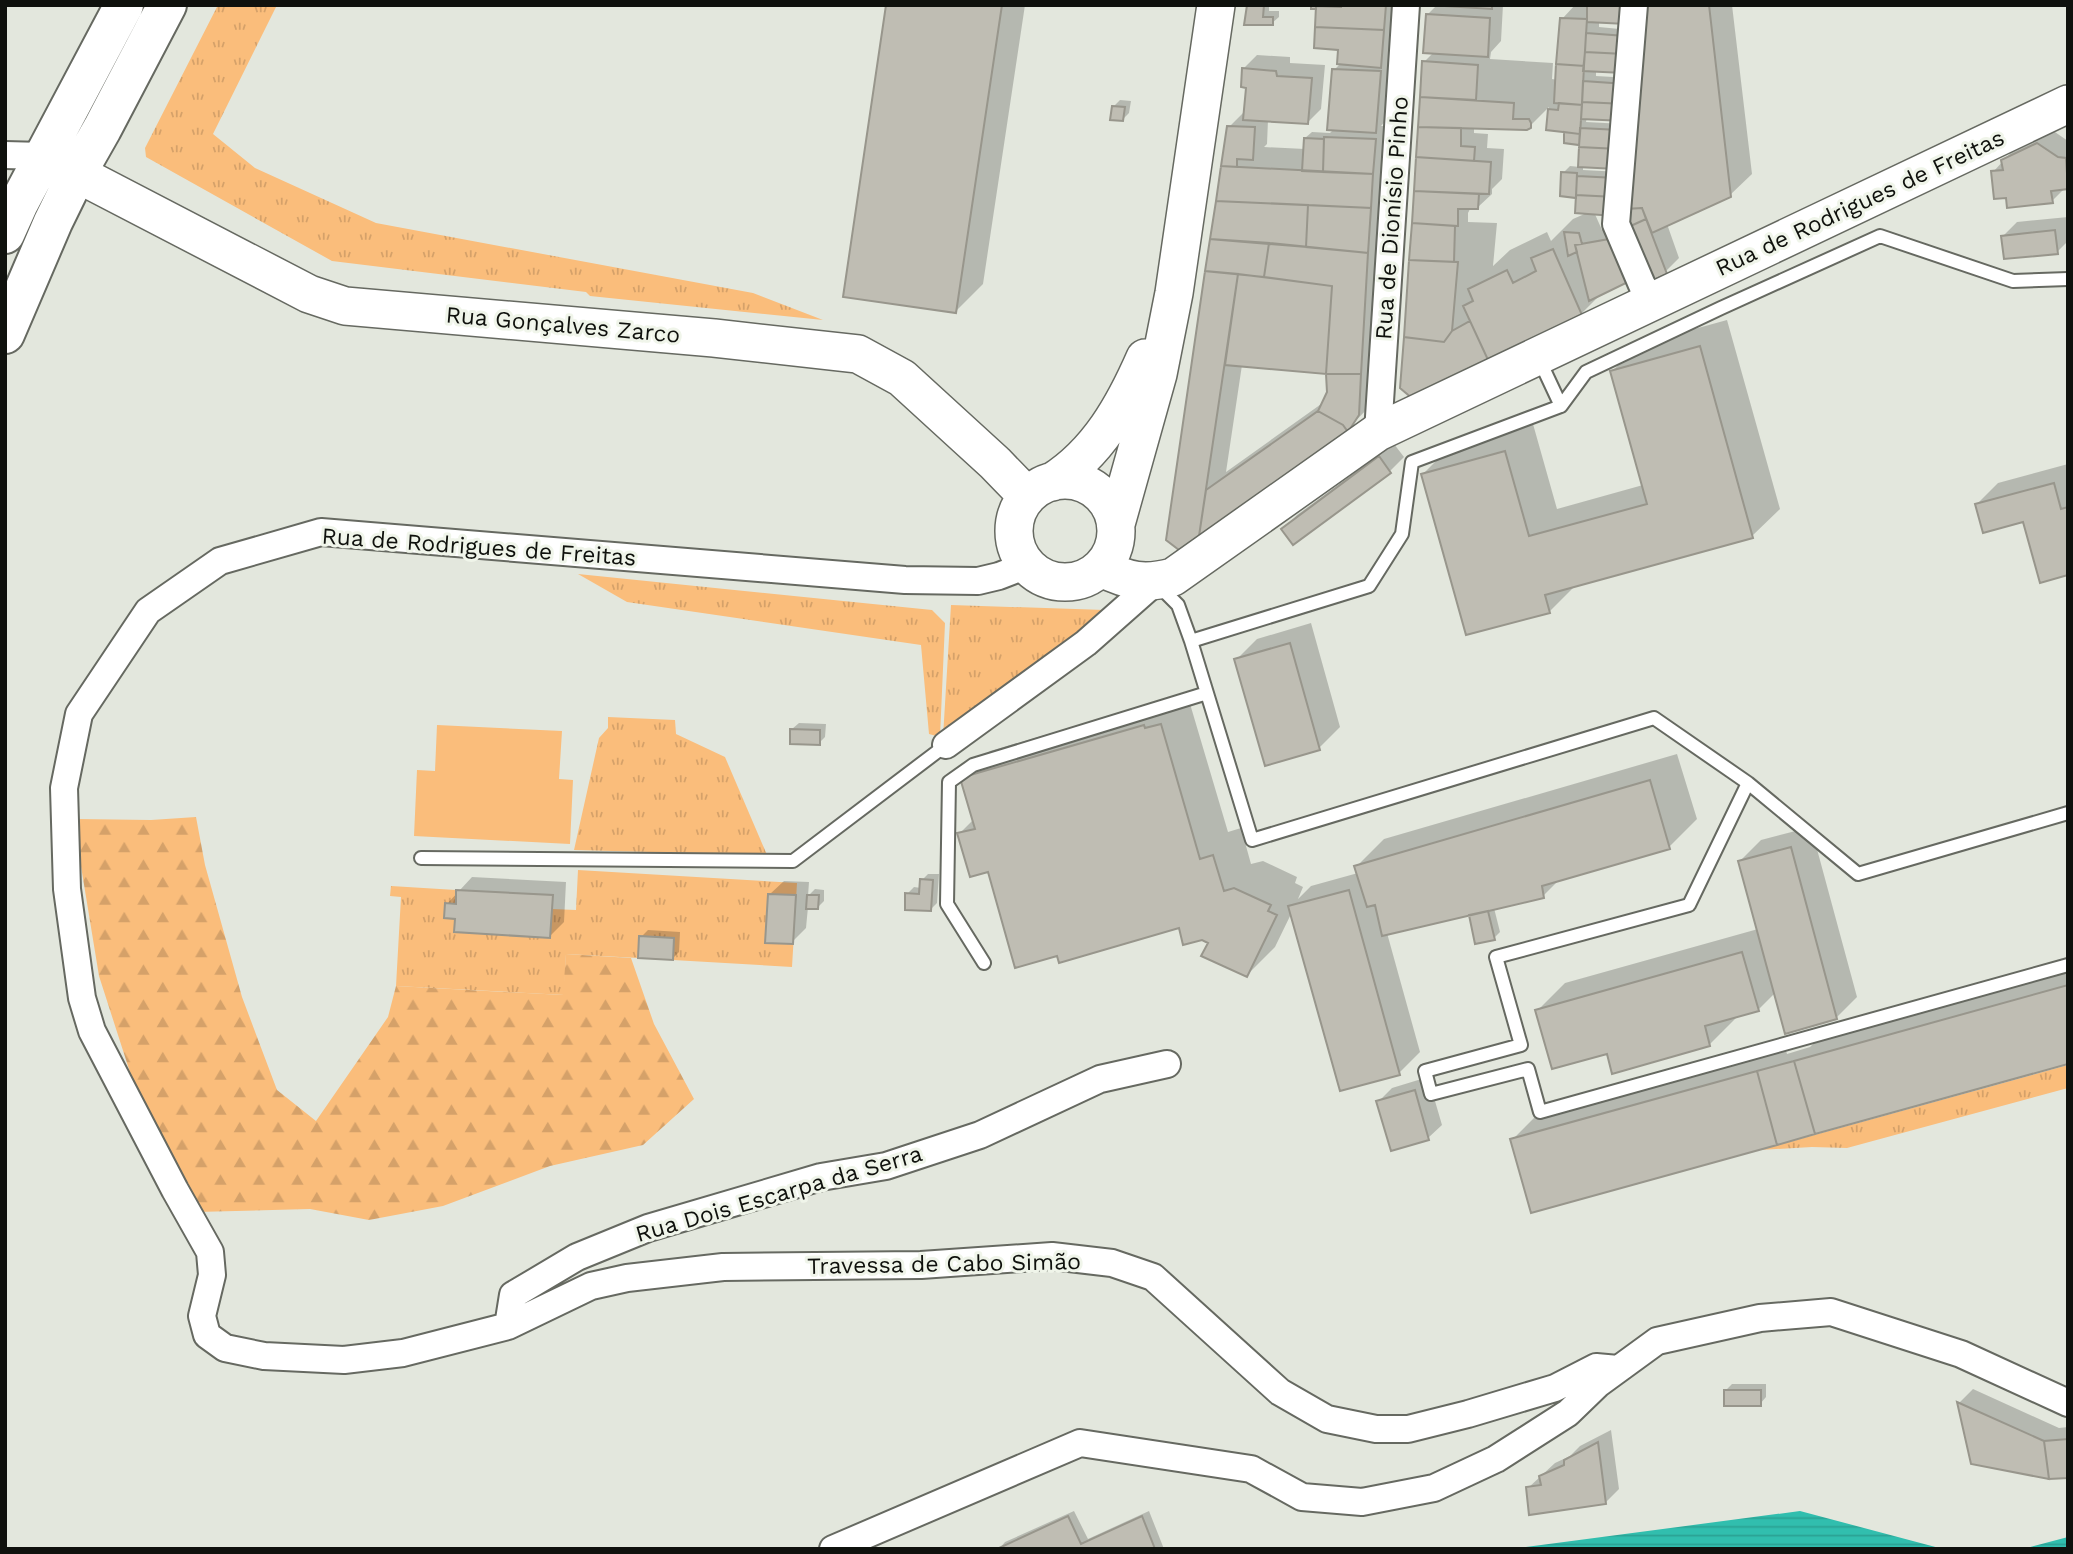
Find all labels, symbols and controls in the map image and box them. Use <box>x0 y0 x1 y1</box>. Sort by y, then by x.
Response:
street label: Rua de Dionísio Pinho <box>1370 95 1414 341</box>
street label: Rua de Rodrigues de Freitas <box>1711 124 2009 282</box>
street label: Rua Gonçalves Zarco <box>445 301 681 349</box>
street label: Rua de Rodrigues de Freitas <box>321 523 637 571</box>
street label: Rua Dois Escarpa da Serra <box>632 1140 926 1248</box>
street label: Travessa de Cabo Simão <box>807 1248 1081 1280</box>

